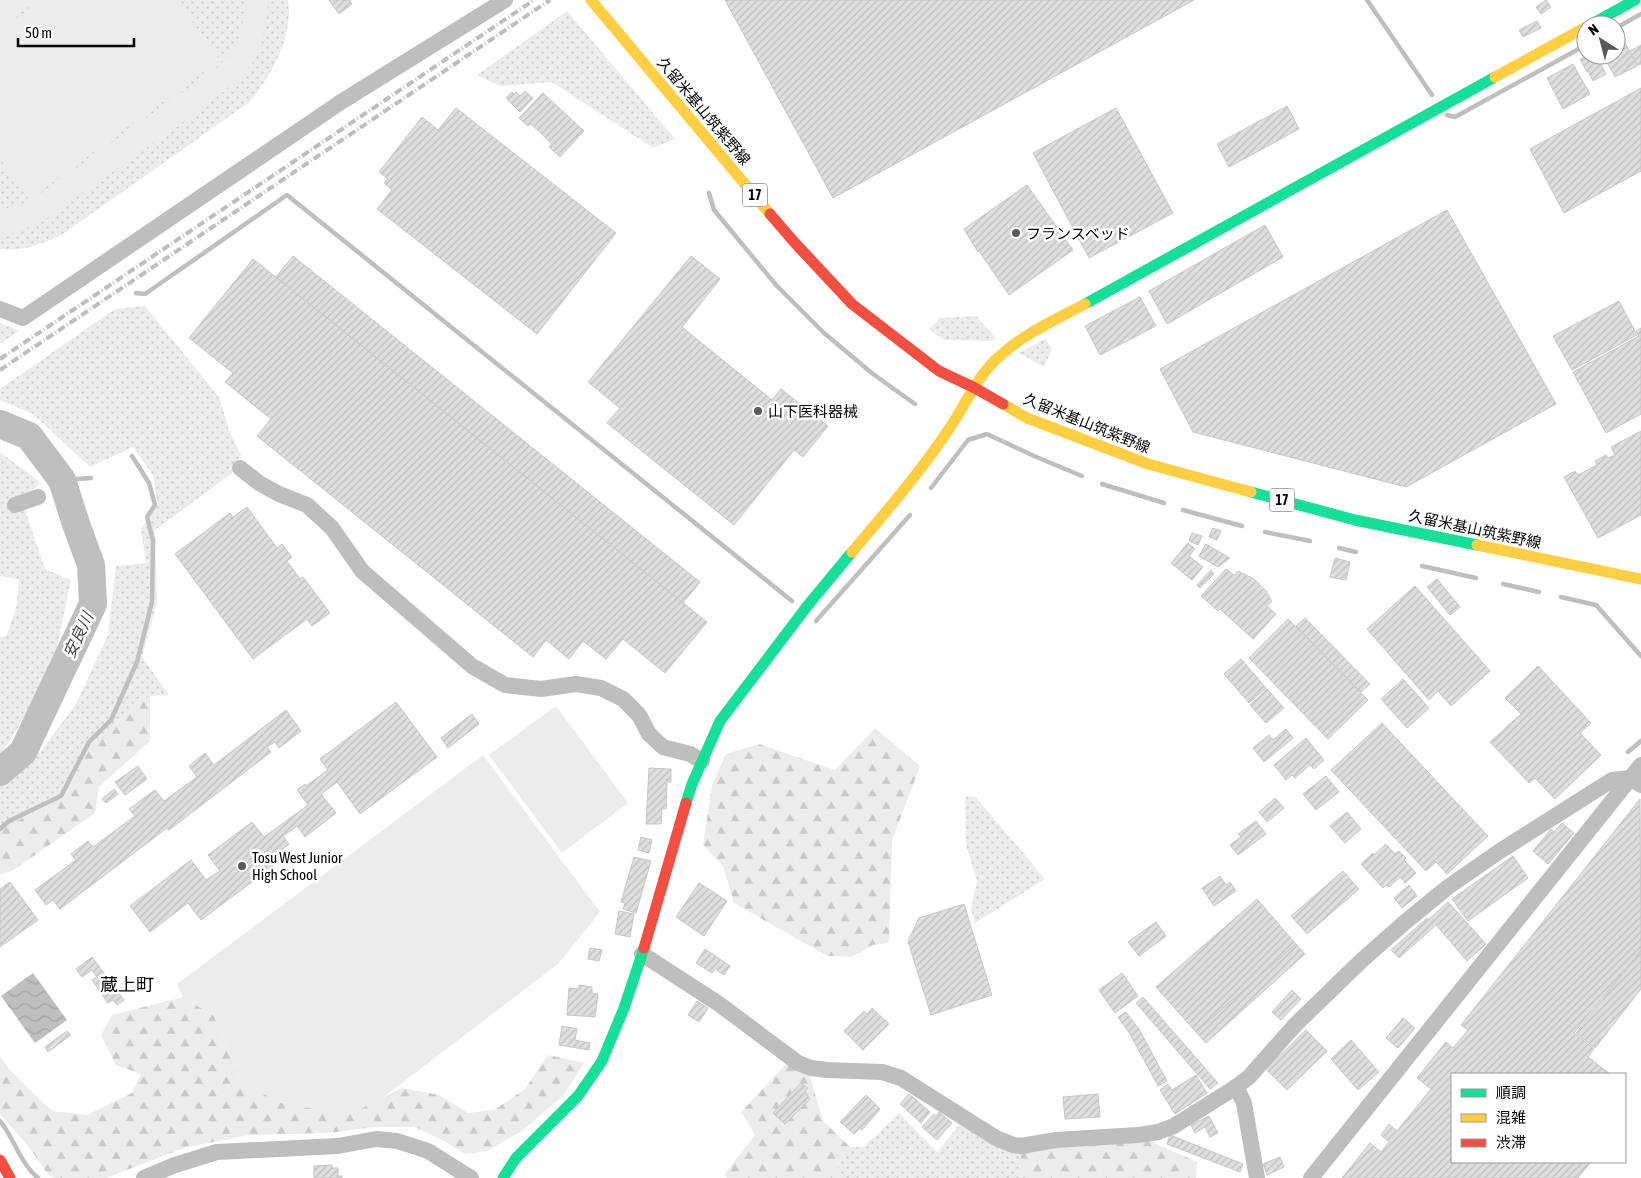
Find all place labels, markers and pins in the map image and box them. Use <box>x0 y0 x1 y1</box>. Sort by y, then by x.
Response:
place label: フランスベッド <box>1026 225 1130 242</box>
marker: フランスベッド <box>1010 227 1022 239</box>
place label: 山下医科器械 <box>768 403 858 420</box>
marker: 山下医科器械 <box>752 405 764 417</box>
place label: Tosu West Junior High School <box>252 849 343 883</box>
marker: Tosu West Junior High School <box>236 860 248 872</box>

